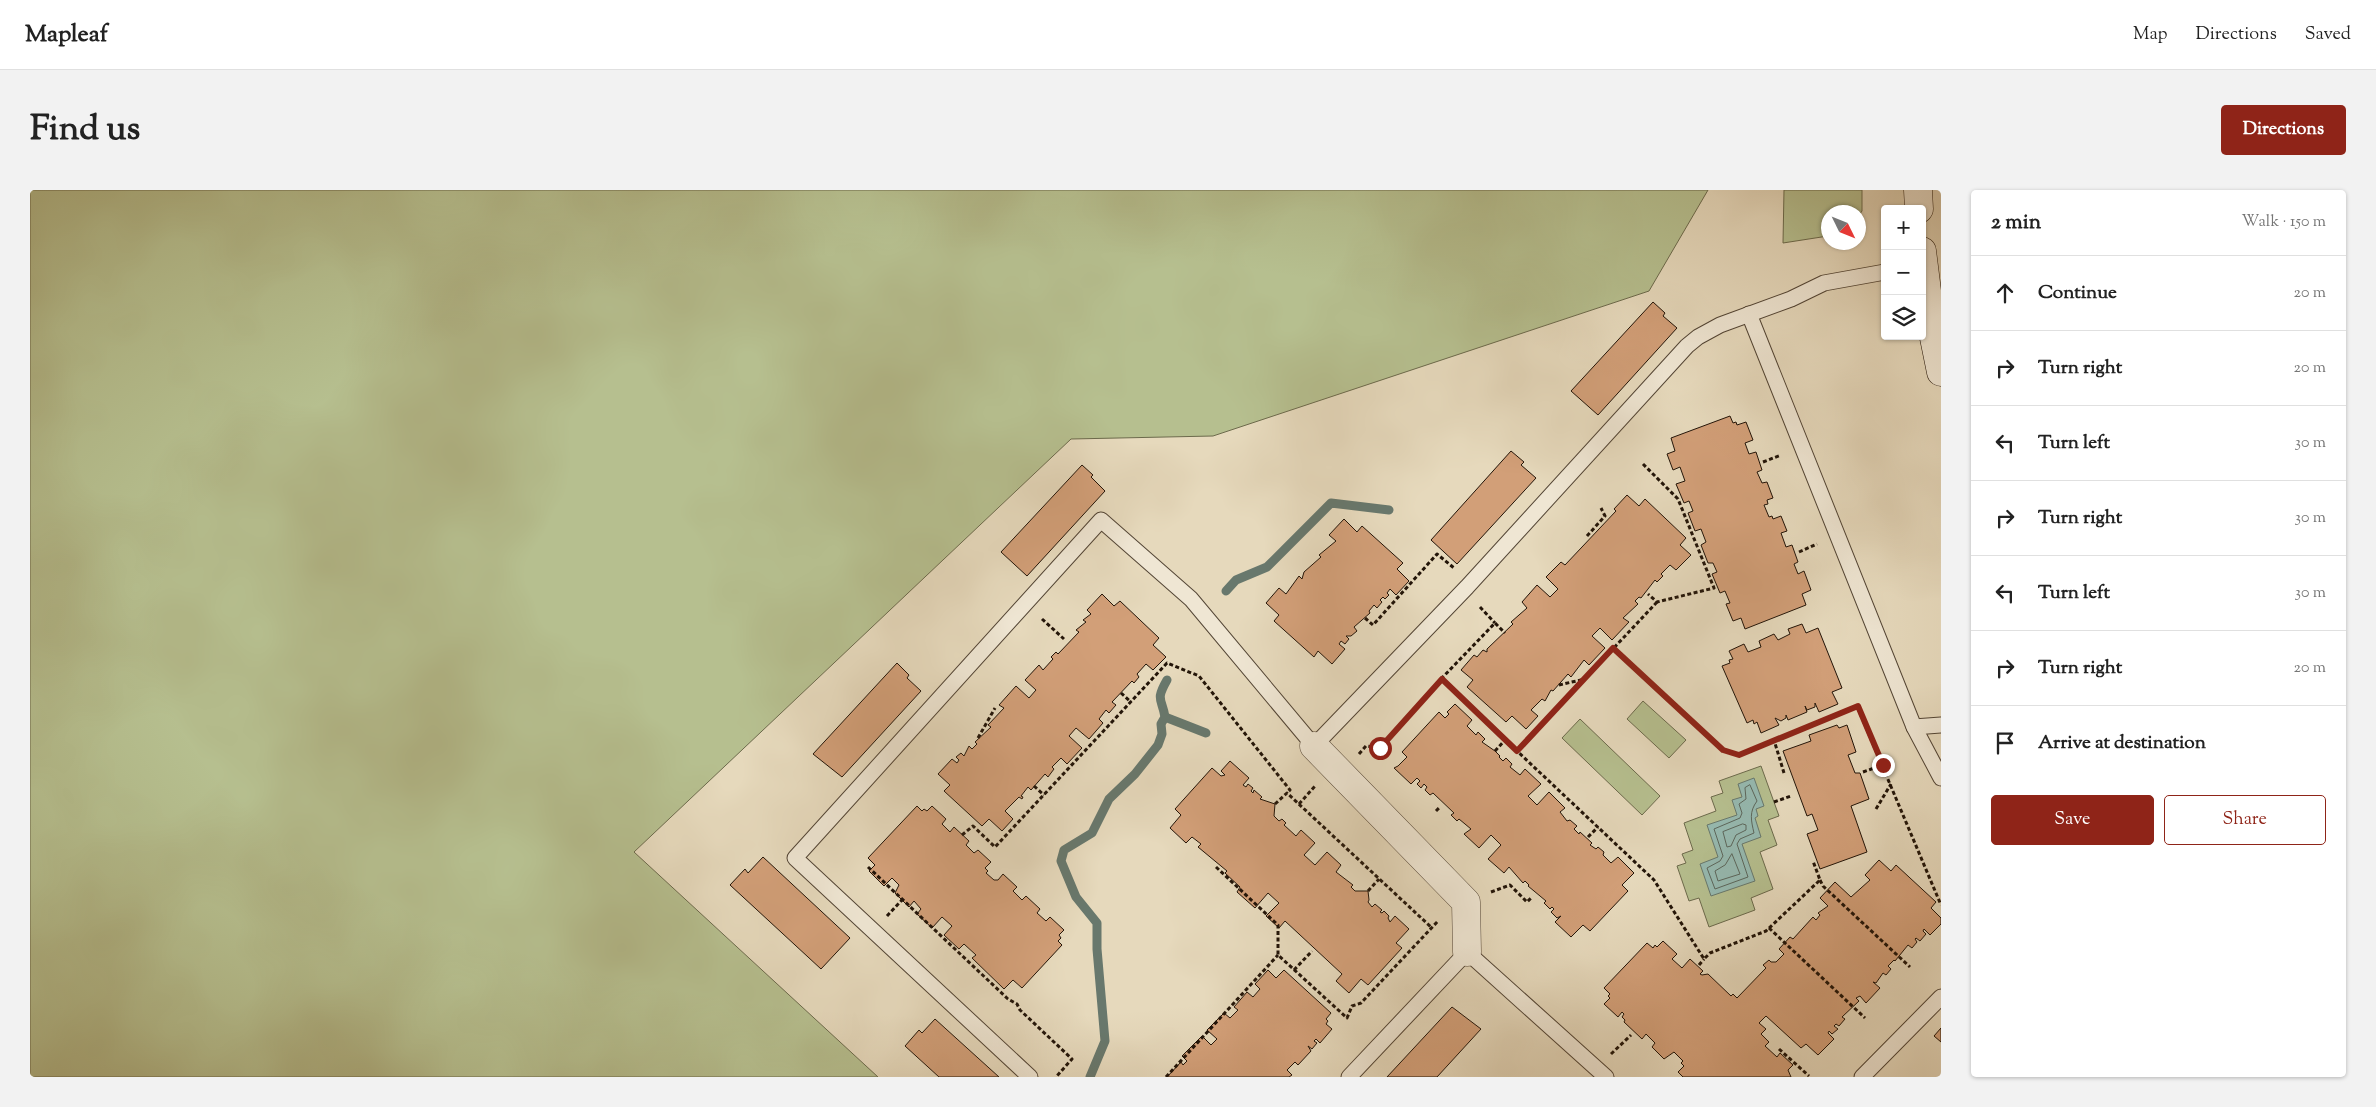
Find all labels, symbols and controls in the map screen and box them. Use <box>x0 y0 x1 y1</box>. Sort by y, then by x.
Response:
text: Mapleaf <box>25 18 108 52</box>
text: Map <box>2133 22 2168 48</box>
text: Directions <box>2196 22 2277 48</box>
text: Saved <box>2305 22 2351 48</box>
text: Find us <box>30 105 140 156</box>
button: Directions <box>2221 105 2346 155</box>
north arrow <box>1821 205 1866 250</box>
map controls <box>1881 205 1926 340</box>
button: + <box>1881 205 1926 250</box>
text: 2 min <box>1991 208 2041 238</box>
text: Walk · 150 m <box>2242 211 2326 234</box>
button: − <box>1881 250 1926 295</box>
icon: ahead <box>1991 279 2019 307</box>
text: Continue <box>2038 280 2117 307</box>
text: 20 m <box>2293 282 2326 305</box>
button: layers <box>1881 295 1926 340</box>
icon: right <box>1991 354 2019 382</box>
text: Turn right <box>2038 355 2122 382</box>
text: 20 m <box>2293 357 2326 380</box>
icon: left <box>1991 429 2019 457</box>
text: Turn left <box>2038 430 2110 457</box>
text: 30 m <box>2295 432 2326 455</box>
icon: right <box>1991 504 2019 532</box>
text: Turn right <box>2038 505 2122 532</box>
text: 30 m <box>2295 507 2326 530</box>
icon: left <box>1991 579 2019 607</box>
text: Turn left <box>2038 580 2110 607</box>
text: 30 m <box>2295 582 2326 605</box>
icon: right <box>1991 654 2019 682</box>
text: Turn right <box>2038 655 2122 682</box>
text: 20 m <box>2293 657 2326 680</box>
icon: arrive <box>1991 729 2019 757</box>
text: Arrive at destination <box>2038 730 2206 757</box>
route start <box>1369 737 1392 760</box>
route end <box>1872 754 1895 777</box>
button: Save <box>1991 795 2154 845</box>
button: Share <box>2164 795 2326 845</box>

